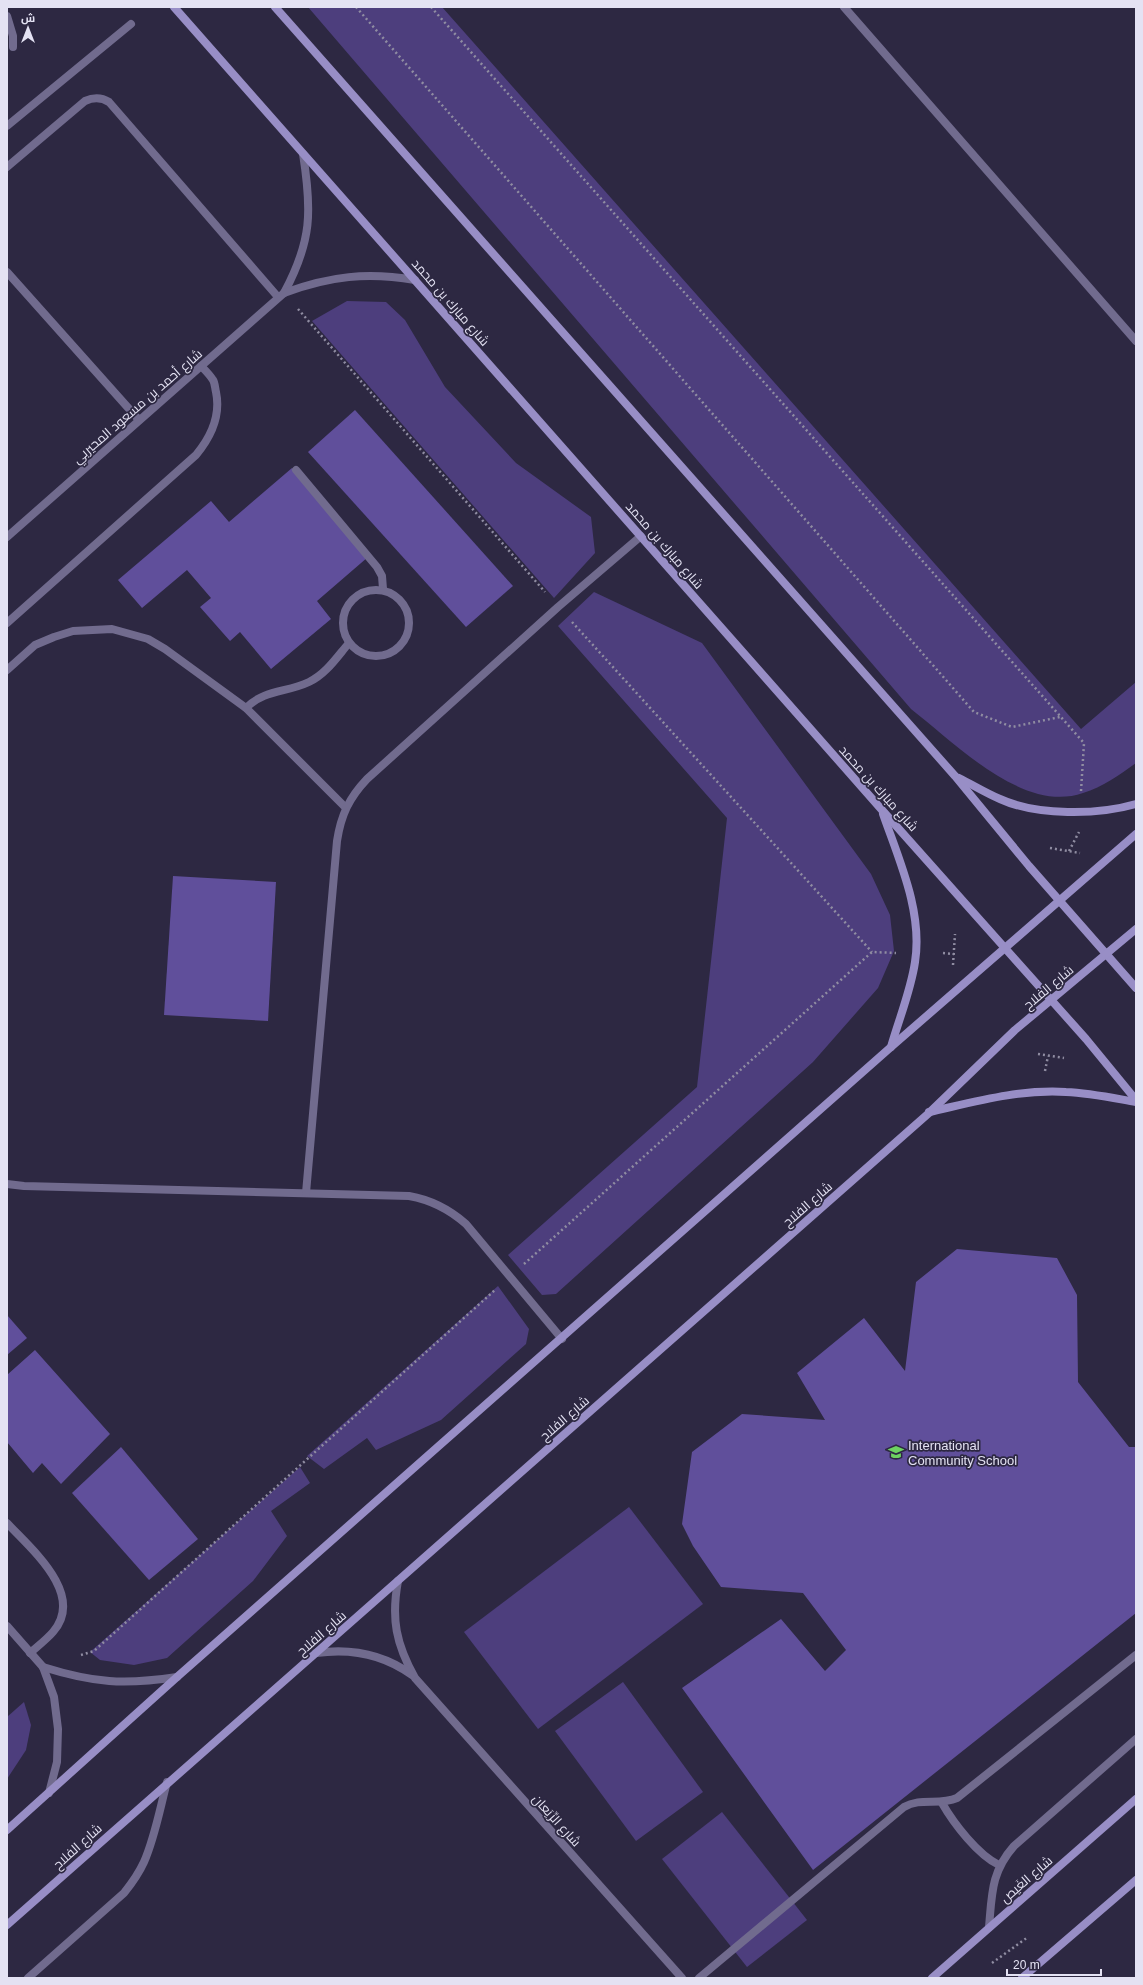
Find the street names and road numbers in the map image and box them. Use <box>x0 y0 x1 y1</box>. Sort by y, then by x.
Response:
street label: شارع مبارك بن محمد <box>408 256 492 349</box>
street label: شارع أحمد بن مسعود المحيربي <box>69 345 207 469</box>
street label: شارع مبارك بن محمد <box>622 499 706 592</box>
street label: شارع مبارك بن محمد <box>835 742 921 835</box>
street label: شارع الفلاح <box>1020 962 1077 1013</box>
street label: شارع الفلاح <box>780 1179 836 1231</box>
street label: شارع الفلاح <box>537 1393 593 1445</box>
street label: شارع الفلاح <box>294 1608 350 1660</box>
street label: شارع الرِّيَعان <box>529 1791 584 1850</box>
street label: شارع الفلاح <box>50 1821 105 1873</box>
street label: شارع الغَيص <box>997 1853 1056 1907</box>

